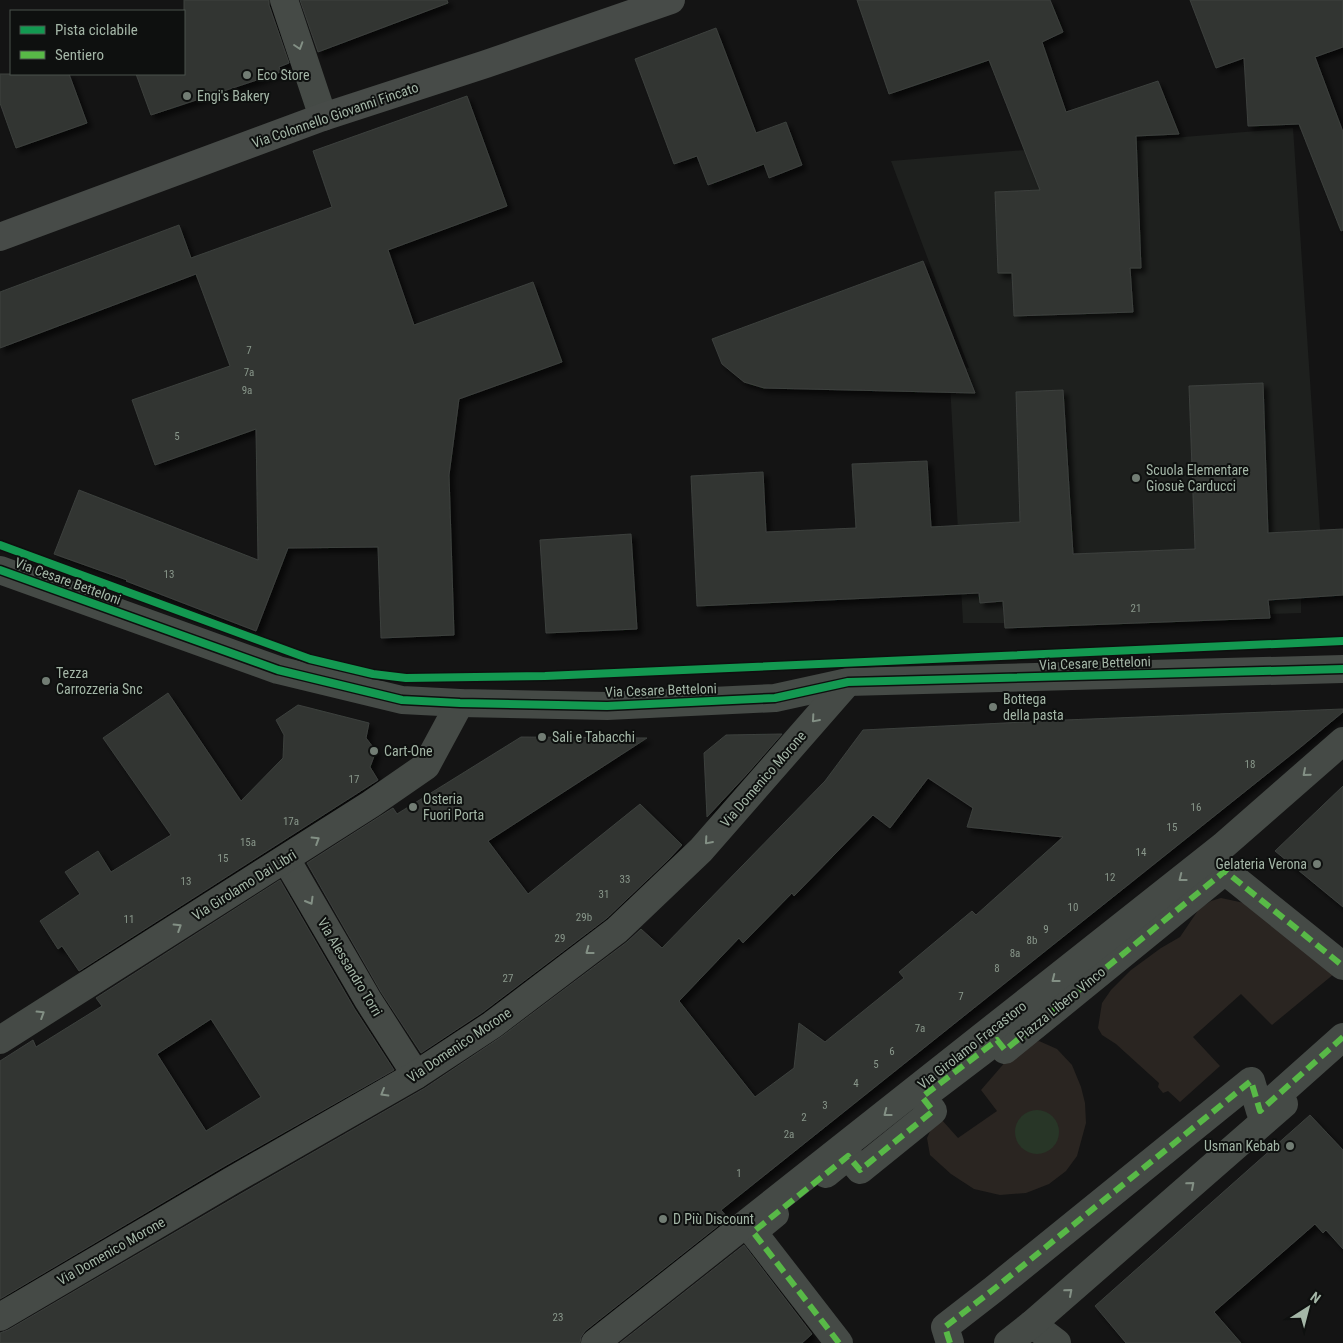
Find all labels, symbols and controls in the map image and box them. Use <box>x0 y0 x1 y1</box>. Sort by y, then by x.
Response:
legend <box>10 10 185 75</box>
text: Pista ciclabile <box>55 21 138 39</box>
one-way arrow <box>293 42 303 50</box>
text: Sentiero <box>55 46 104 64</box>
place label: Eco Store <box>257 67 310 83</box>
marker: Eco Store <box>241 69 253 81</box>
street label: Via Colonnello Giovanni Fincato <box>250 79 420 151</box>
place label: Engi's Bakery <box>197 88 270 104</box>
marker: Engi's Bakery <box>181 90 193 102</box>
house number: 7 <box>246 344 252 357</box>
house number: 7a <box>244 366 254 379</box>
house number: 9a <box>242 384 252 397</box>
house number: 5 <box>174 430 180 443</box>
place label: Scuola Elementare Giosuè Carducci <box>1146 462 1249 494</box>
marker: Scuola Elementare Giosuè Carducci <box>1130 472 1142 484</box>
street label: Via Cesare Betteloni <box>13 554 123 608</box>
house number: 13 <box>164 568 174 581</box>
house number: 21 <box>1131 602 1141 615</box>
street label: Via Cesare Betteloni <box>1039 653 1151 673</box>
place label: Tezza Carrozzeria Snc <box>56 665 143 697</box>
marker: Tezza Carrozzeria Snc <box>40 675 52 687</box>
street label: Via Cesare Betteloni <box>605 680 717 700</box>
place label: Bottega della pasta <box>1003 691 1064 723</box>
marker: Bottega della pasta <box>987 701 999 713</box>
one-way arrow <box>813 713 821 722</box>
street label: Via Domenico Morone <box>717 727 809 830</box>
place label: Sali e Tabacchi <box>552 729 635 745</box>
marker: Sali e Tabacchi <box>536 731 548 743</box>
place label: Cart-One <box>384 743 433 759</box>
marker: Cart-One <box>368 745 380 757</box>
house number: 18 <box>1245 758 1255 771</box>
one-way arrow <box>1303 767 1312 776</box>
house number: 17 <box>349 773 359 786</box>
place label: Osteria Fuori Porta <box>423 791 484 823</box>
marker: Osteria Fuori Porta <box>407 801 419 813</box>
house number: 16 <box>1191 801 1201 814</box>
house number: 17a <box>283 815 299 828</box>
house number: 15 <box>1167 821 1177 834</box>
house number: 15a <box>240 836 256 849</box>
one-way arrow <box>705 836 714 845</box>
one-way arrow <box>310 837 319 846</box>
street label: Via Girolamo Dai Libri <box>189 846 299 924</box>
house number: 14 <box>1136 846 1147 859</box>
house number: 15 <box>218 852 228 865</box>
place label: Gelateria Verona <box>1215 856 1307 872</box>
marker: Gelateria Verona <box>1311 858 1323 870</box>
house number: 12 <box>1105 871 1115 884</box>
one-way arrow <box>1179 872 1188 881</box>
house number: 33 <box>620 873 630 886</box>
house number: 13 <box>181 875 191 888</box>
house number: 31 <box>599 888 609 901</box>
one-way arrow <box>304 895 314 904</box>
house number: 10 <box>1068 901 1078 914</box>
house number: 29b <box>576 911 592 924</box>
house number: 11 <box>124 913 134 926</box>
street label: Via Alessandro Torri <box>314 915 386 1019</box>
house number: 9 <box>1043 923 1049 936</box>
one-way arrow <box>173 924 182 933</box>
house number: 29 <box>555 932 565 945</box>
house number: 8b <box>1027 934 1037 947</box>
one-way arrow <box>585 945 595 954</box>
house number: 8a <box>1010 947 1020 960</box>
house number: 8 <box>994 962 1000 975</box>
street label: Piazza Libero Vinco <box>1014 964 1108 1044</box>
house number: 27 <box>503 972 513 985</box>
one-way arrow <box>1052 974 1061 982</box>
house number: 7 <box>958 990 964 1003</box>
street label: Via Girolamo Fracastoro <box>915 998 1029 1092</box>
street label: Via Domenico Morone <box>404 1004 514 1086</box>
one-way arrow <box>36 1011 45 1020</box>
house number: 7a <box>915 1022 925 1035</box>
house number: 6 <box>889 1045 895 1058</box>
house number: 5 <box>873 1058 879 1071</box>
house number: 4 <box>853 1077 859 1090</box>
one-way arrow <box>380 1087 389 1097</box>
house number: 3 <box>822 1099 828 1112</box>
one-way arrow <box>884 1107 893 1115</box>
house number: 2 <box>801 1111 807 1124</box>
house number: 2a <box>784 1128 794 1141</box>
place label: Usman Kebab <box>1204 1138 1280 1154</box>
marker: Usman Kebab <box>1284 1140 1296 1152</box>
house number: 1 <box>736 1167 742 1180</box>
one-way arrow <box>1185 1183 1194 1191</box>
place label: D Più Discount <box>673 1211 754 1227</box>
street label: Via Domenico Morone <box>54 1213 168 1288</box>
marker: D Più Discount <box>657 1213 669 1225</box>
north arrow <box>1283 1283 1333 1333</box>
text: N <box>1307 1288 1324 1306</box>
one-way arrow <box>1063 1289 1072 1298</box>
house number: 23 <box>553 1311 563 1324</box>

